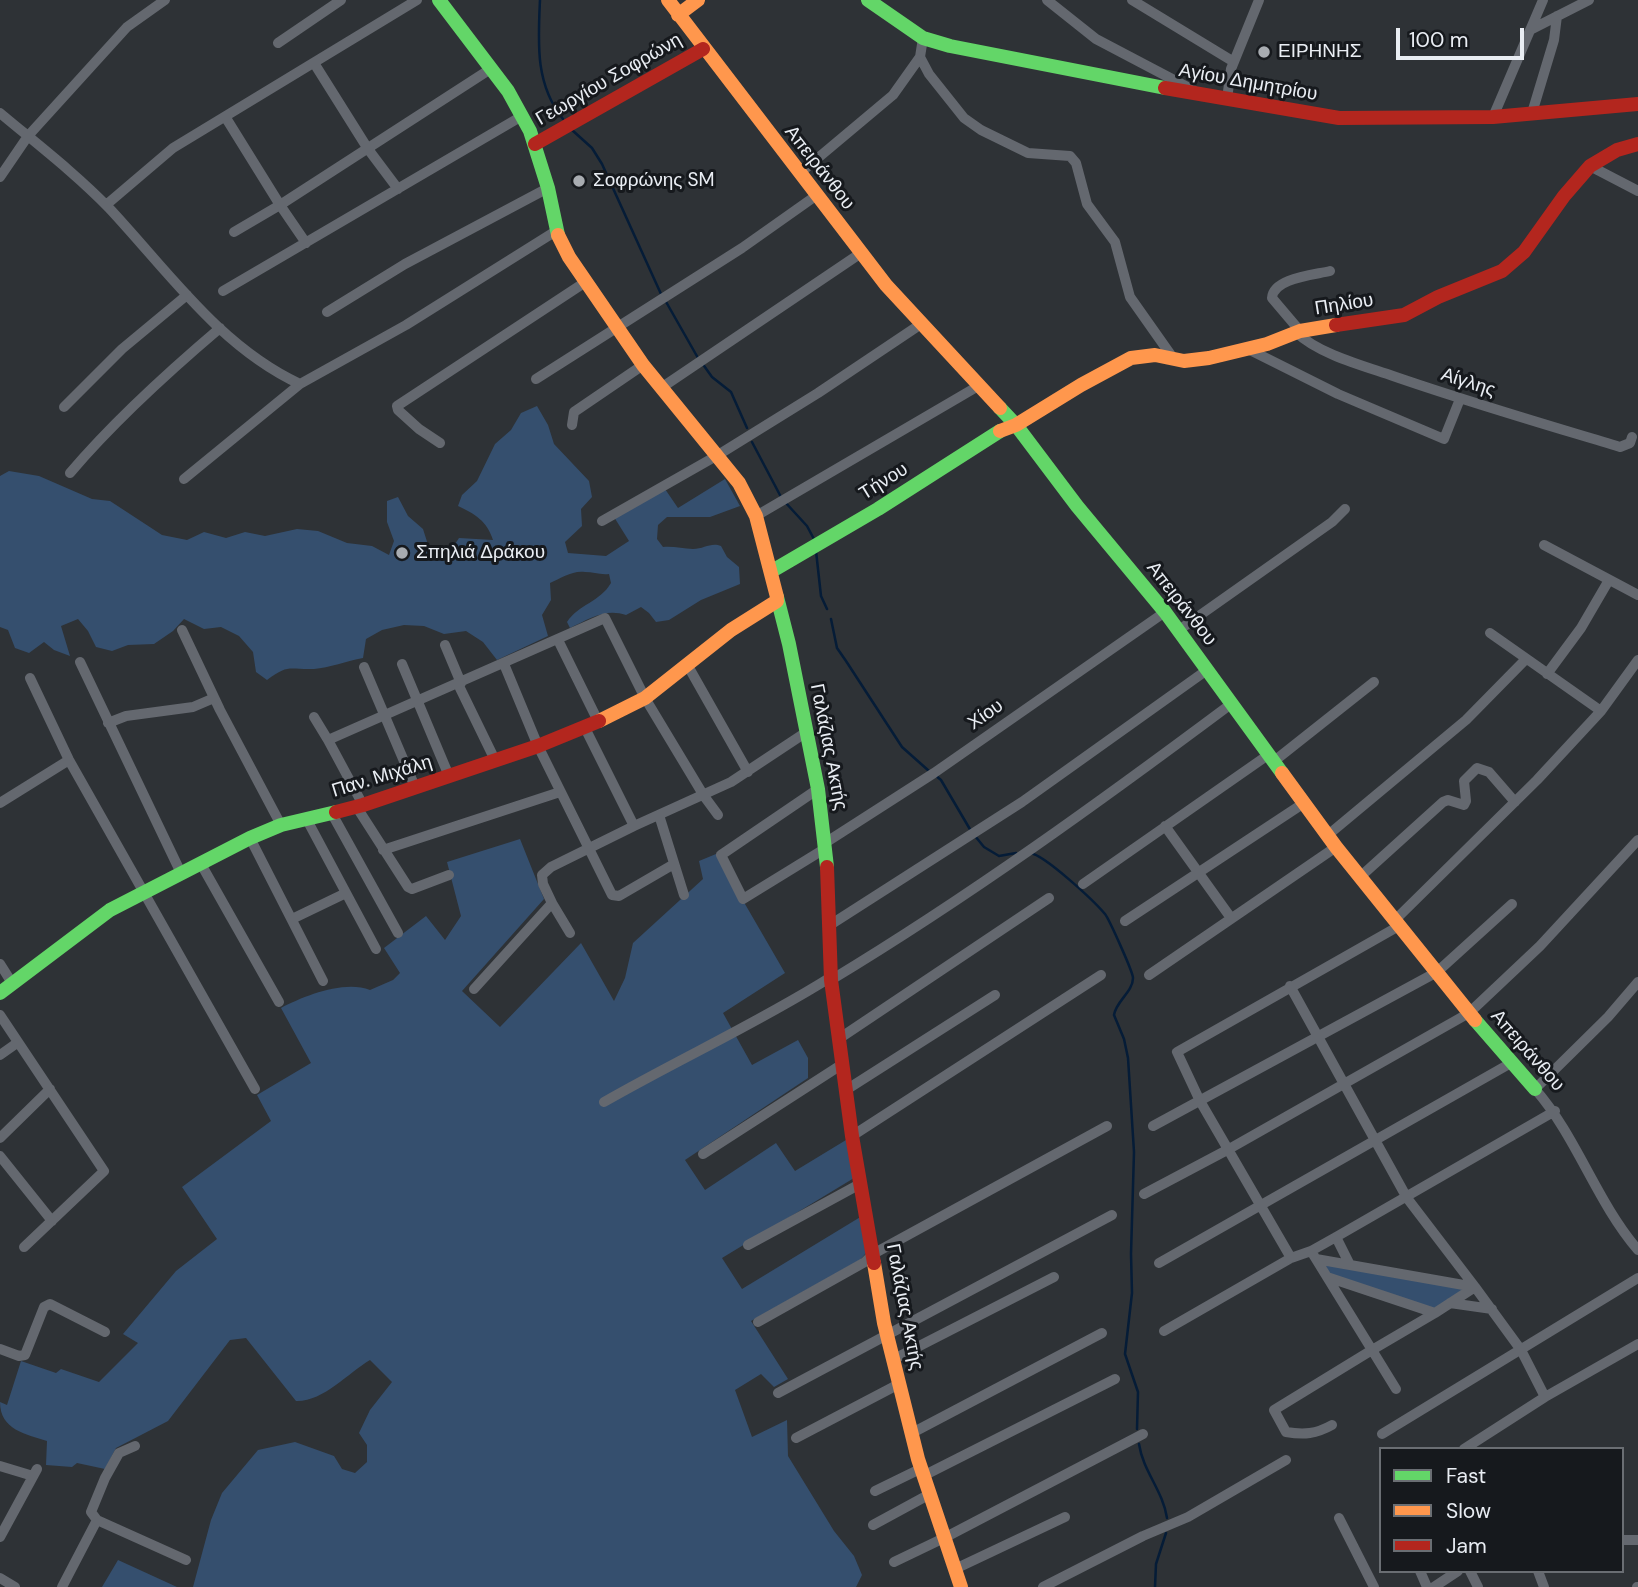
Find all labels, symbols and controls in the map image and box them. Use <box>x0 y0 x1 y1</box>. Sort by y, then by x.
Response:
scale bar <box>1400 14 1528 58</box>
text: 100 m <box>1409 26 1469 54</box>
street label: Γεωργίου Σοφρώνη <box>532 29 686 131</box>
place label: ΕΙΡΗΝΗΣ <box>1278 41 1362 63</box>
marker: ΕΙΡΗΝΗΣ <box>1256 44 1272 60</box>
street label: Αγίου Δημητρίου <box>1177 60 1319 106</box>
street label: Απειράνθου <box>779 121 859 215</box>
place label: Σοφρώνης SM <box>593 170 715 192</box>
marker: Σοφρώνης SM <box>571 173 587 189</box>
street label: Πηλίου <box>1313 289 1375 321</box>
street label: Αίγλης <box>1438 364 1498 402</box>
street label: Τήνου <box>856 458 912 506</box>
place label: Σπηλιά Δράκου <box>416 542 545 564</box>
marker: Σπηλιά Δράκου <box>394 545 410 561</box>
street label: Απειράνθου <box>1141 557 1221 651</box>
street label: Γαλάζιας Ακτής <box>805 682 851 812</box>
street label: Χίου <box>964 695 1008 735</box>
street label: Παν. Μιχάλη <box>329 751 435 803</box>
street label: Απειράνθου <box>1485 1006 1569 1096</box>
street label: Γαλάζιας Ακτής <box>881 1242 927 1372</box>
legend <box>1379 1447 1624 1573</box>
text: Fast <box>1446 1462 1486 1490</box>
text: Slow <box>1446 1497 1491 1525</box>
text: Jam <box>1446 1532 1487 1560</box>

